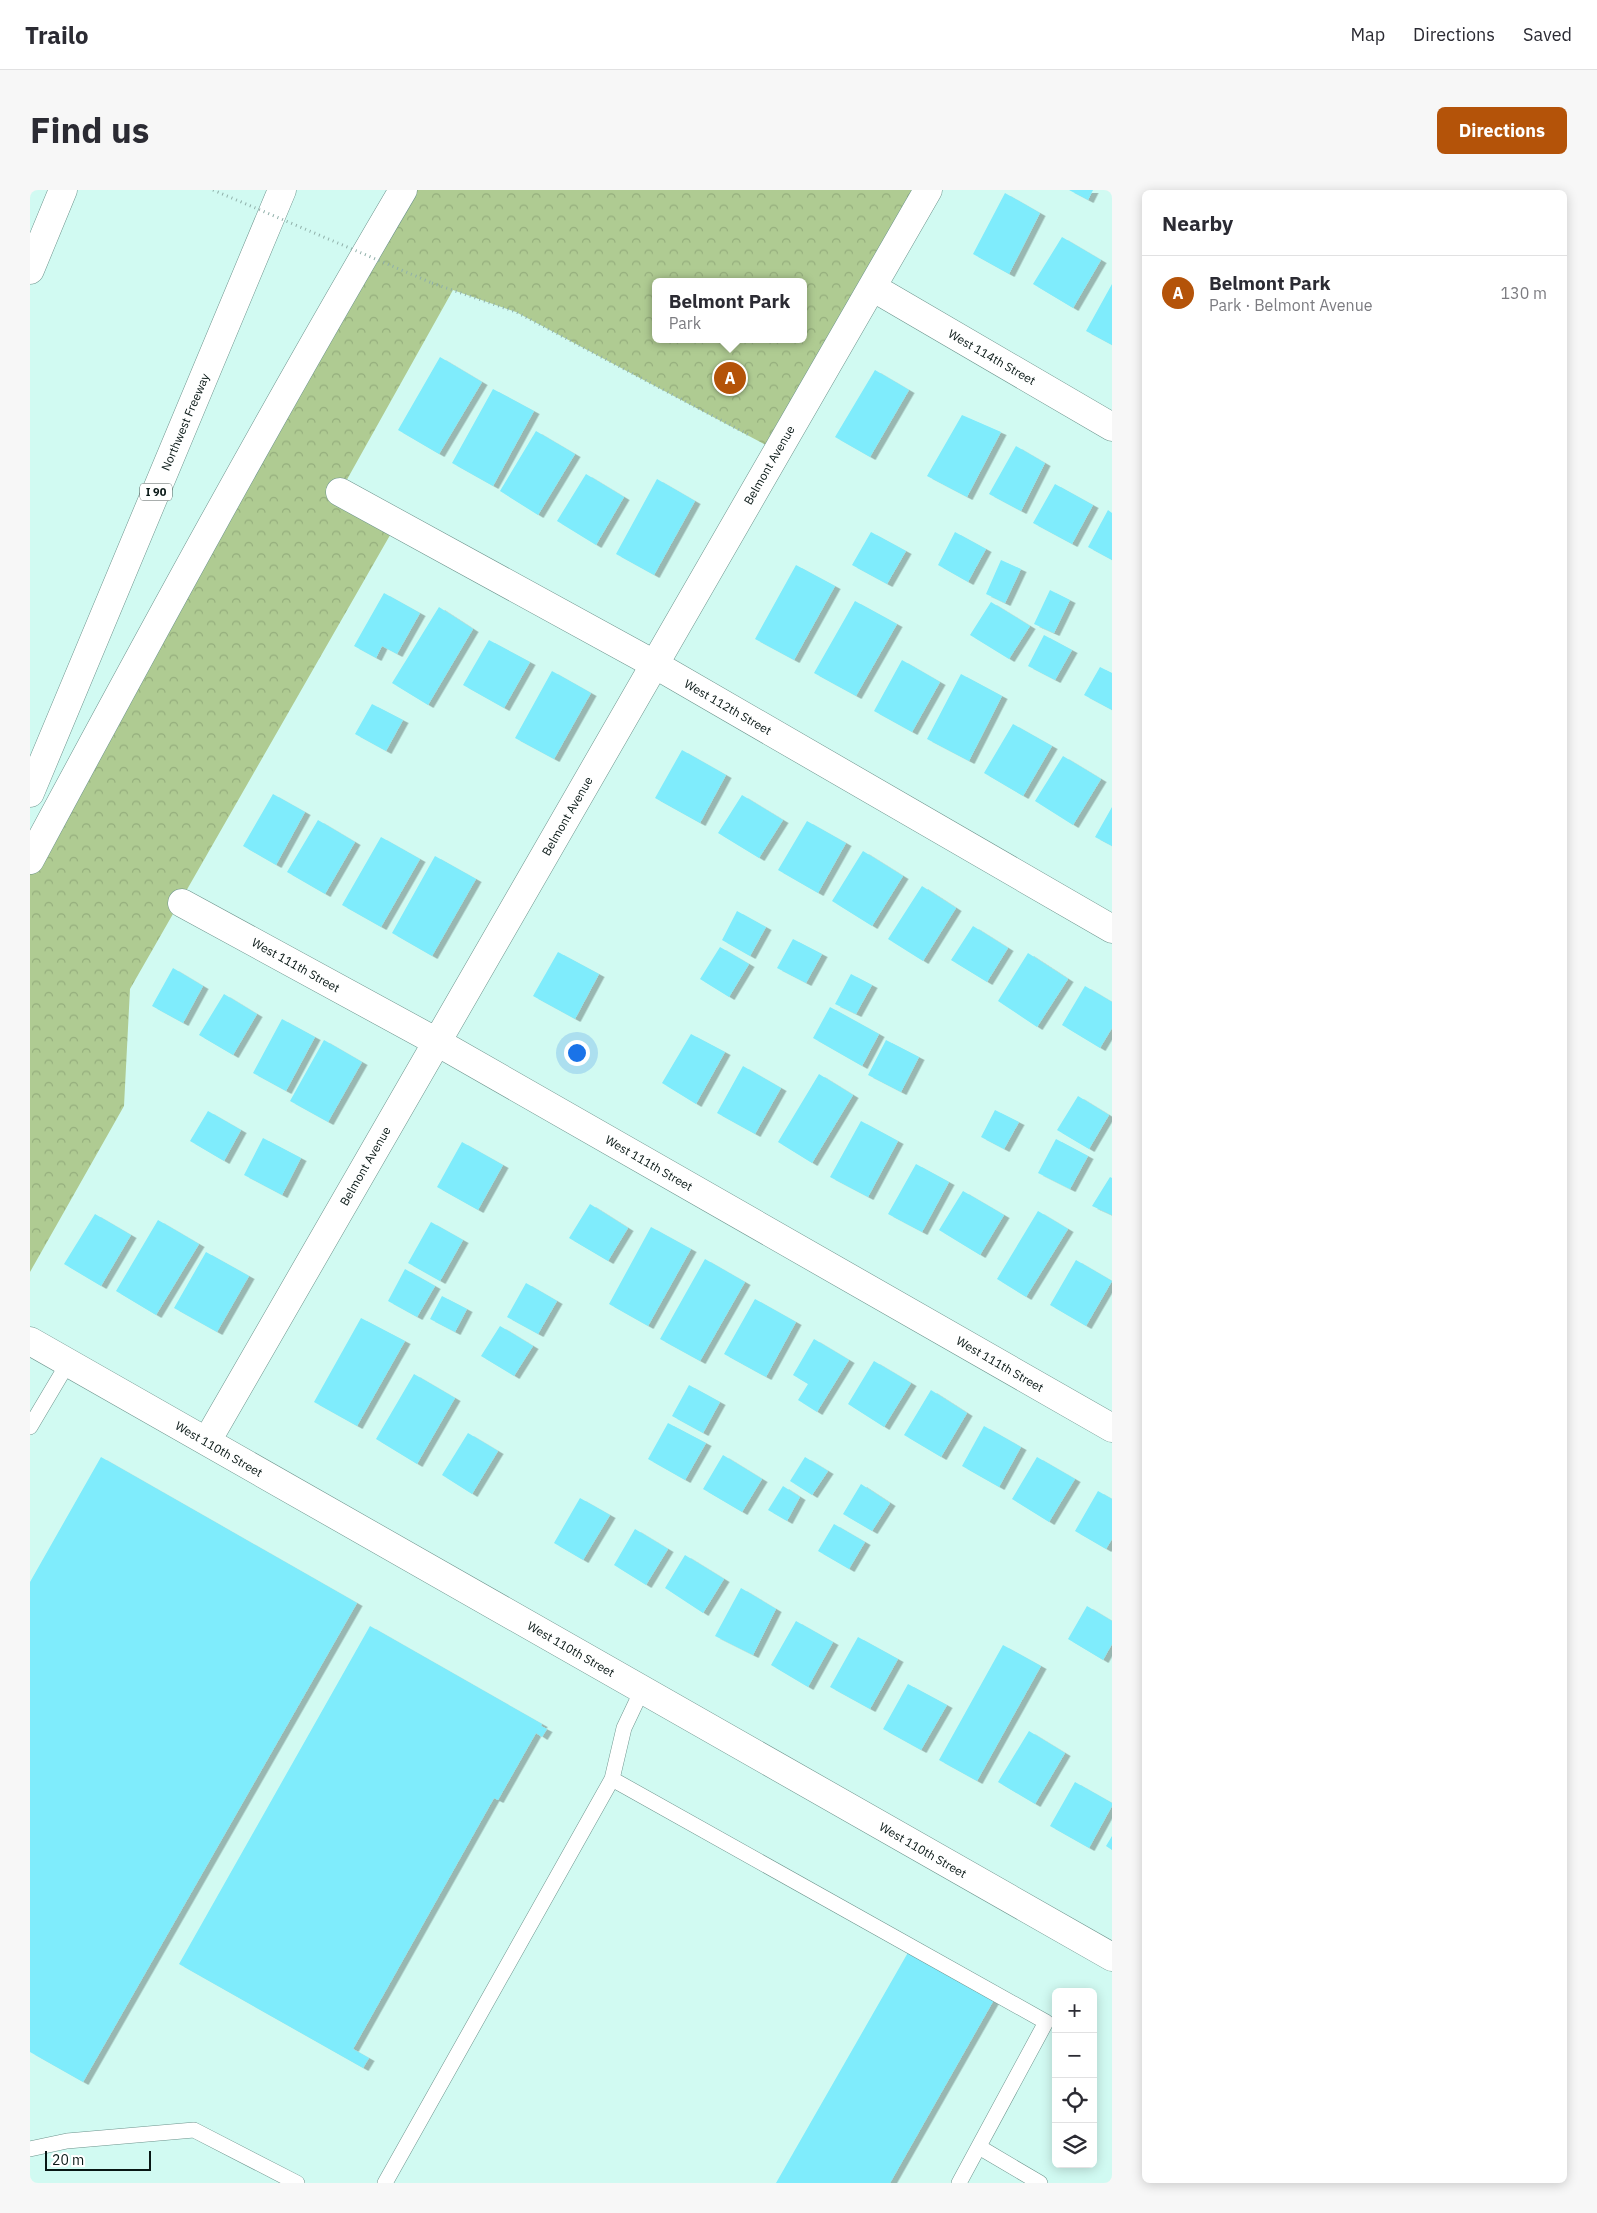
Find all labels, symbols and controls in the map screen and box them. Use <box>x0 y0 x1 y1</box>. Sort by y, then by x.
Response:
text: Trailo <box>25 19 89 51</box>
text: Map <box>1350 23 1385 46</box>
text: Directions <box>1413 23 1495 46</box>
text: Saved <box>1523 23 1572 46</box>
text: Find us <box>30 107 149 153</box>
button: Directions <box>1437 107 1567 154</box>
text: Nearby <box>1162 209 1233 237</box>
text: Belmont Park <box>1209 271 1331 295</box>
popup <box>652 278 807 343</box>
text: A <box>1173 283 1183 303</box>
text: 130 m <box>1500 283 1547 303</box>
text: Belmont Park <box>669 289 790 313</box>
text: Park · Belmont Avenue <box>1209 295 1373 315</box>
text: Park <box>669 313 701 333</box>
street label: West 114th Street <box>946 326 1038 388</box>
pin: A <box>714 359 746 397</box>
street label: Northwest Freeway <box>158 371 212 473</box>
street label: Belmont Avenue <box>740 422 798 507</box>
road number: I 90 <box>140 484 172 500</box>
street label: West 112th Street <box>682 676 774 738</box>
street label: Belmont Avenue <box>538 773 596 858</box>
street label: West 111th Street <box>249 935 343 995</box>
your location <box>564 1040 590 1066</box>
street label: Belmont Avenue <box>336 1123 394 1208</box>
street label: West 111th Street <box>603 1132 695 1194</box>
street label: West 111th Street <box>954 1333 1046 1395</box>
street label: West 110th Street <box>173 1418 265 1480</box>
street label: West 110th Street <box>525 1618 617 1680</box>
street label: West 110th Street <box>877 1819 969 1881</box>
map controls <box>1052 1988 1097 2168</box>
button: + <box>1052 1988 1097 2033</box>
button: − <box>1052 2033 1097 2078</box>
button: locate <box>1052 2078 1097 2123</box>
button: layers <box>1052 2123 1097 2168</box>
scale bar <box>45 2148 151 2171</box>
text: 20 m <box>52 2151 84 2169</box>

